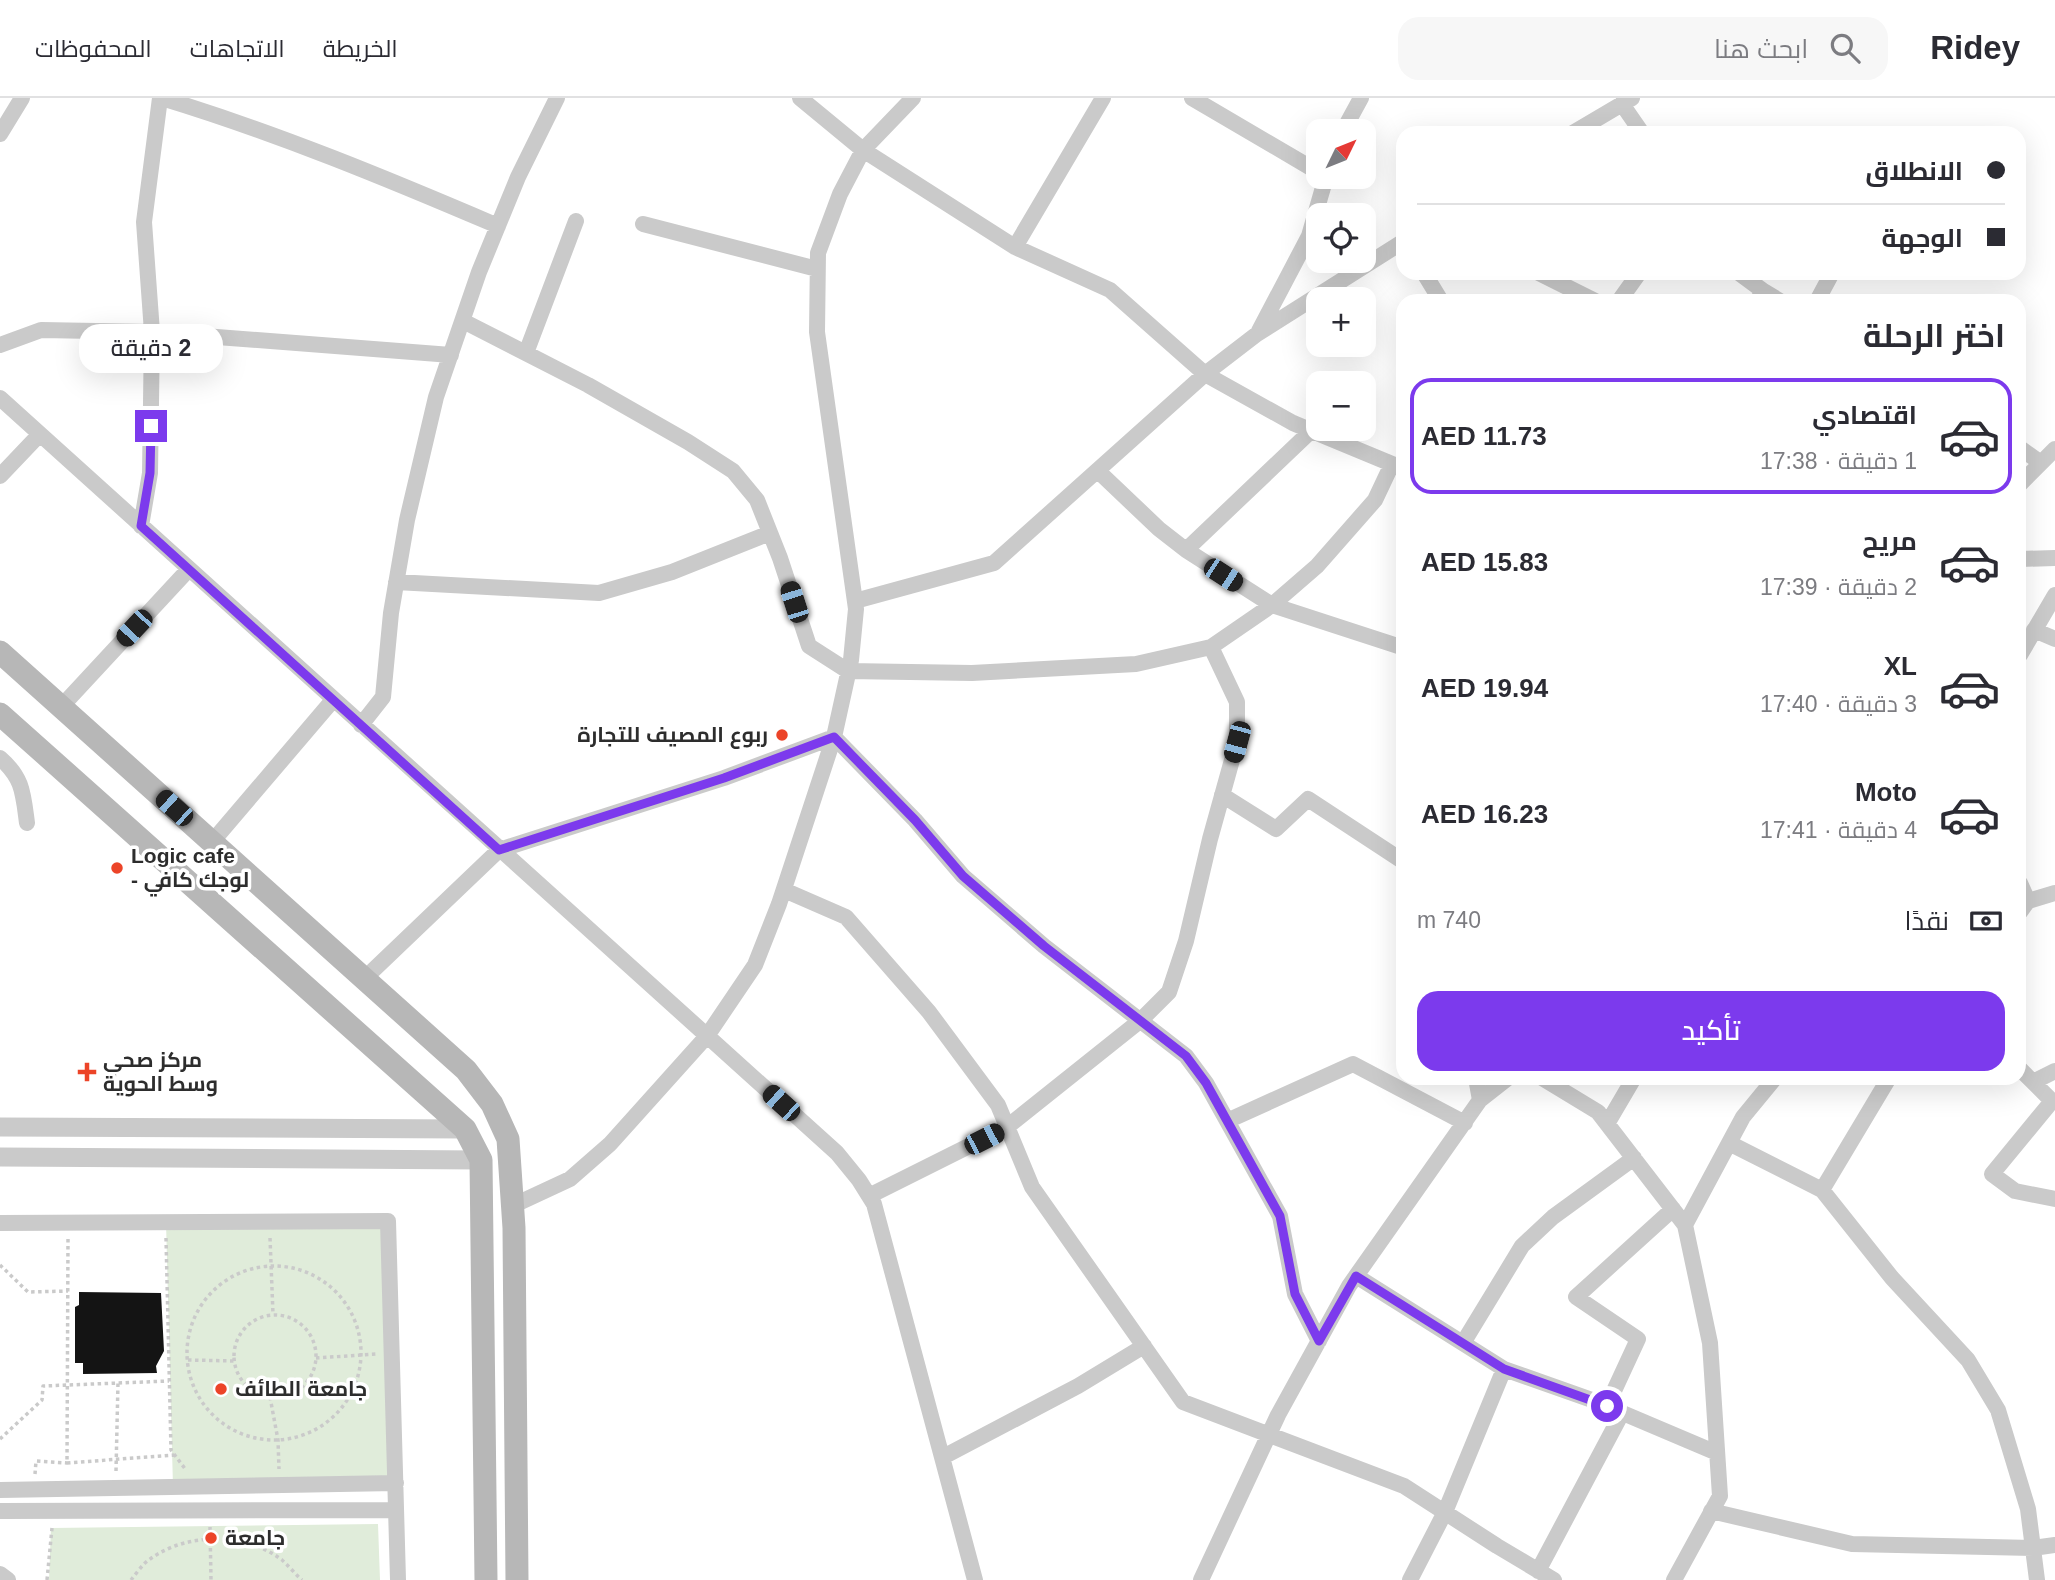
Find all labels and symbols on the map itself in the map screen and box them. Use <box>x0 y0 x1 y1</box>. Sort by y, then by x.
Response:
north arrow <box>1306 119 1376 189</box>
callout: 2 دقيقة <box>79 324 223 374</box>
route end <box>135 410 167 442</box>
car <box>1200 555 1247 595</box>
car <box>778 579 811 625</box>
car <box>112 605 157 651</box>
car <box>1222 719 1253 765</box>
place label: ربوع المصيف للتجارة <box>577 723 768 749</box>
marker: ربوع المصيف للتجارة <box>774 727 790 743</box>
car <box>152 786 197 830</box>
place label: Logic cafe - لوجك كافي <box>131 844 249 897</box>
marker: Logic cafe - لوجك كافي <box>109 860 125 876</box>
place label: مركز صحي وسط الحوية <box>103 1048 218 1097</box>
marker: مركز صحي وسط الحوية <box>77 1062 97 1082</box>
car <box>759 1081 804 1125</box>
car <box>961 1120 1008 1158</box>
place label: جامعة الطائف <box>235 1377 367 1401</box>
marker: جامعة الطائف <box>213 1381 229 1397</box>
route start <box>1591 1390 1623 1422</box>
place label: جامعة <box>225 1526 285 1550</box>
marker: جامعة <box>203 1530 219 1546</box>

